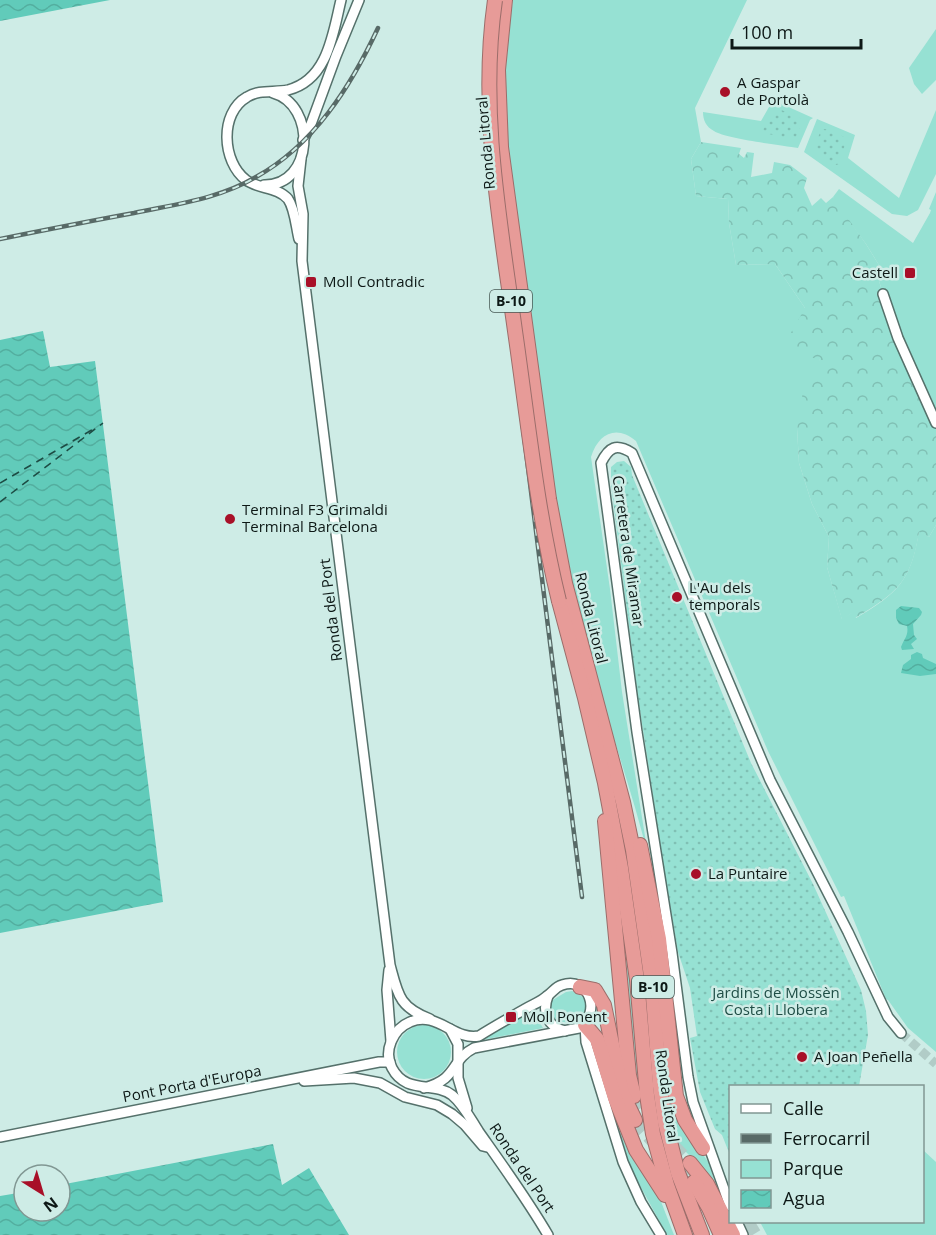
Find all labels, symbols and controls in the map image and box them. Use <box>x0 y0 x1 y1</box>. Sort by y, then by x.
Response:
scale bar <box>732 12 861 50</box>
text: 100 m <box>741 20 793 44</box>
place label: A Gaspar de Portolà <box>737 72 809 109</box>
marker: A Gaspar de Portolà <box>718 85 732 99</box>
street label: Ronda Litoral <box>471 96 499 190</box>
place label: Castell <box>852 262 898 282</box>
marker: Castell <box>903 266 917 280</box>
place label: Moll Contradic <box>323 271 425 291</box>
marker: Moll Contradic <box>304 275 318 289</box>
road number: B-10 <box>490 290 532 312</box>
street label: Carretera de Miramar <box>608 474 649 628</box>
place label: Terminal F3 Grimaldi Terminal Barcelona <box>242 499 388 536</box>
marker: Terminal F3 Grimaldi Terminal Barcelona <box>223 512 237 526</box>
street label: Ronda del Port <box>314 557 346 663</box>
street label: Ronda Litoral <box>571 570 613 665</box>
place label: L'Au dels temporals <box>689 577 760 614</box>
marker: L'Au dels temporals <box>670 590 684 604</box>
place label: La Puntaire <box>708 863 788 883</box>
marker: La Puntaire <box>689 867 703 881</box>
road number: B-10 <box>632 976 674 998</box>
park label: Jardins de Mossèn Costa i Llobera <box>710 982 840 1019</box>
place label: Moll Ponent <box>523 1006 607 1026</box>
marker: Moll Ponent <box>504 1010 518 1024</box>
place label: A Joan Peñella <box>814 1046 913 1066</box>
street label: Ronda Litoral <box>652 1048 684 1143</box>
marker: A Joan Peñella <box>795 1050 809 1064</box>
street label: Pont Porta d'Europa <box>121 1060 263 1106</box>
legend <box>729 1085 924 1223</box>
text: Calle <box>783 1096 824 1120</box>
street label: Ronda del Port <box>486 1119 560 1216</box>
text: Ferrocarril <box>783 1126 870 1150</box>
text: Parque <box>783 1156 843 1180</box>
north arrow <box>12 1163 72 1223</box>
text: Agua <box>783 1186 825 1210</box>
text: N <box>39 1192 63 1218</box>

